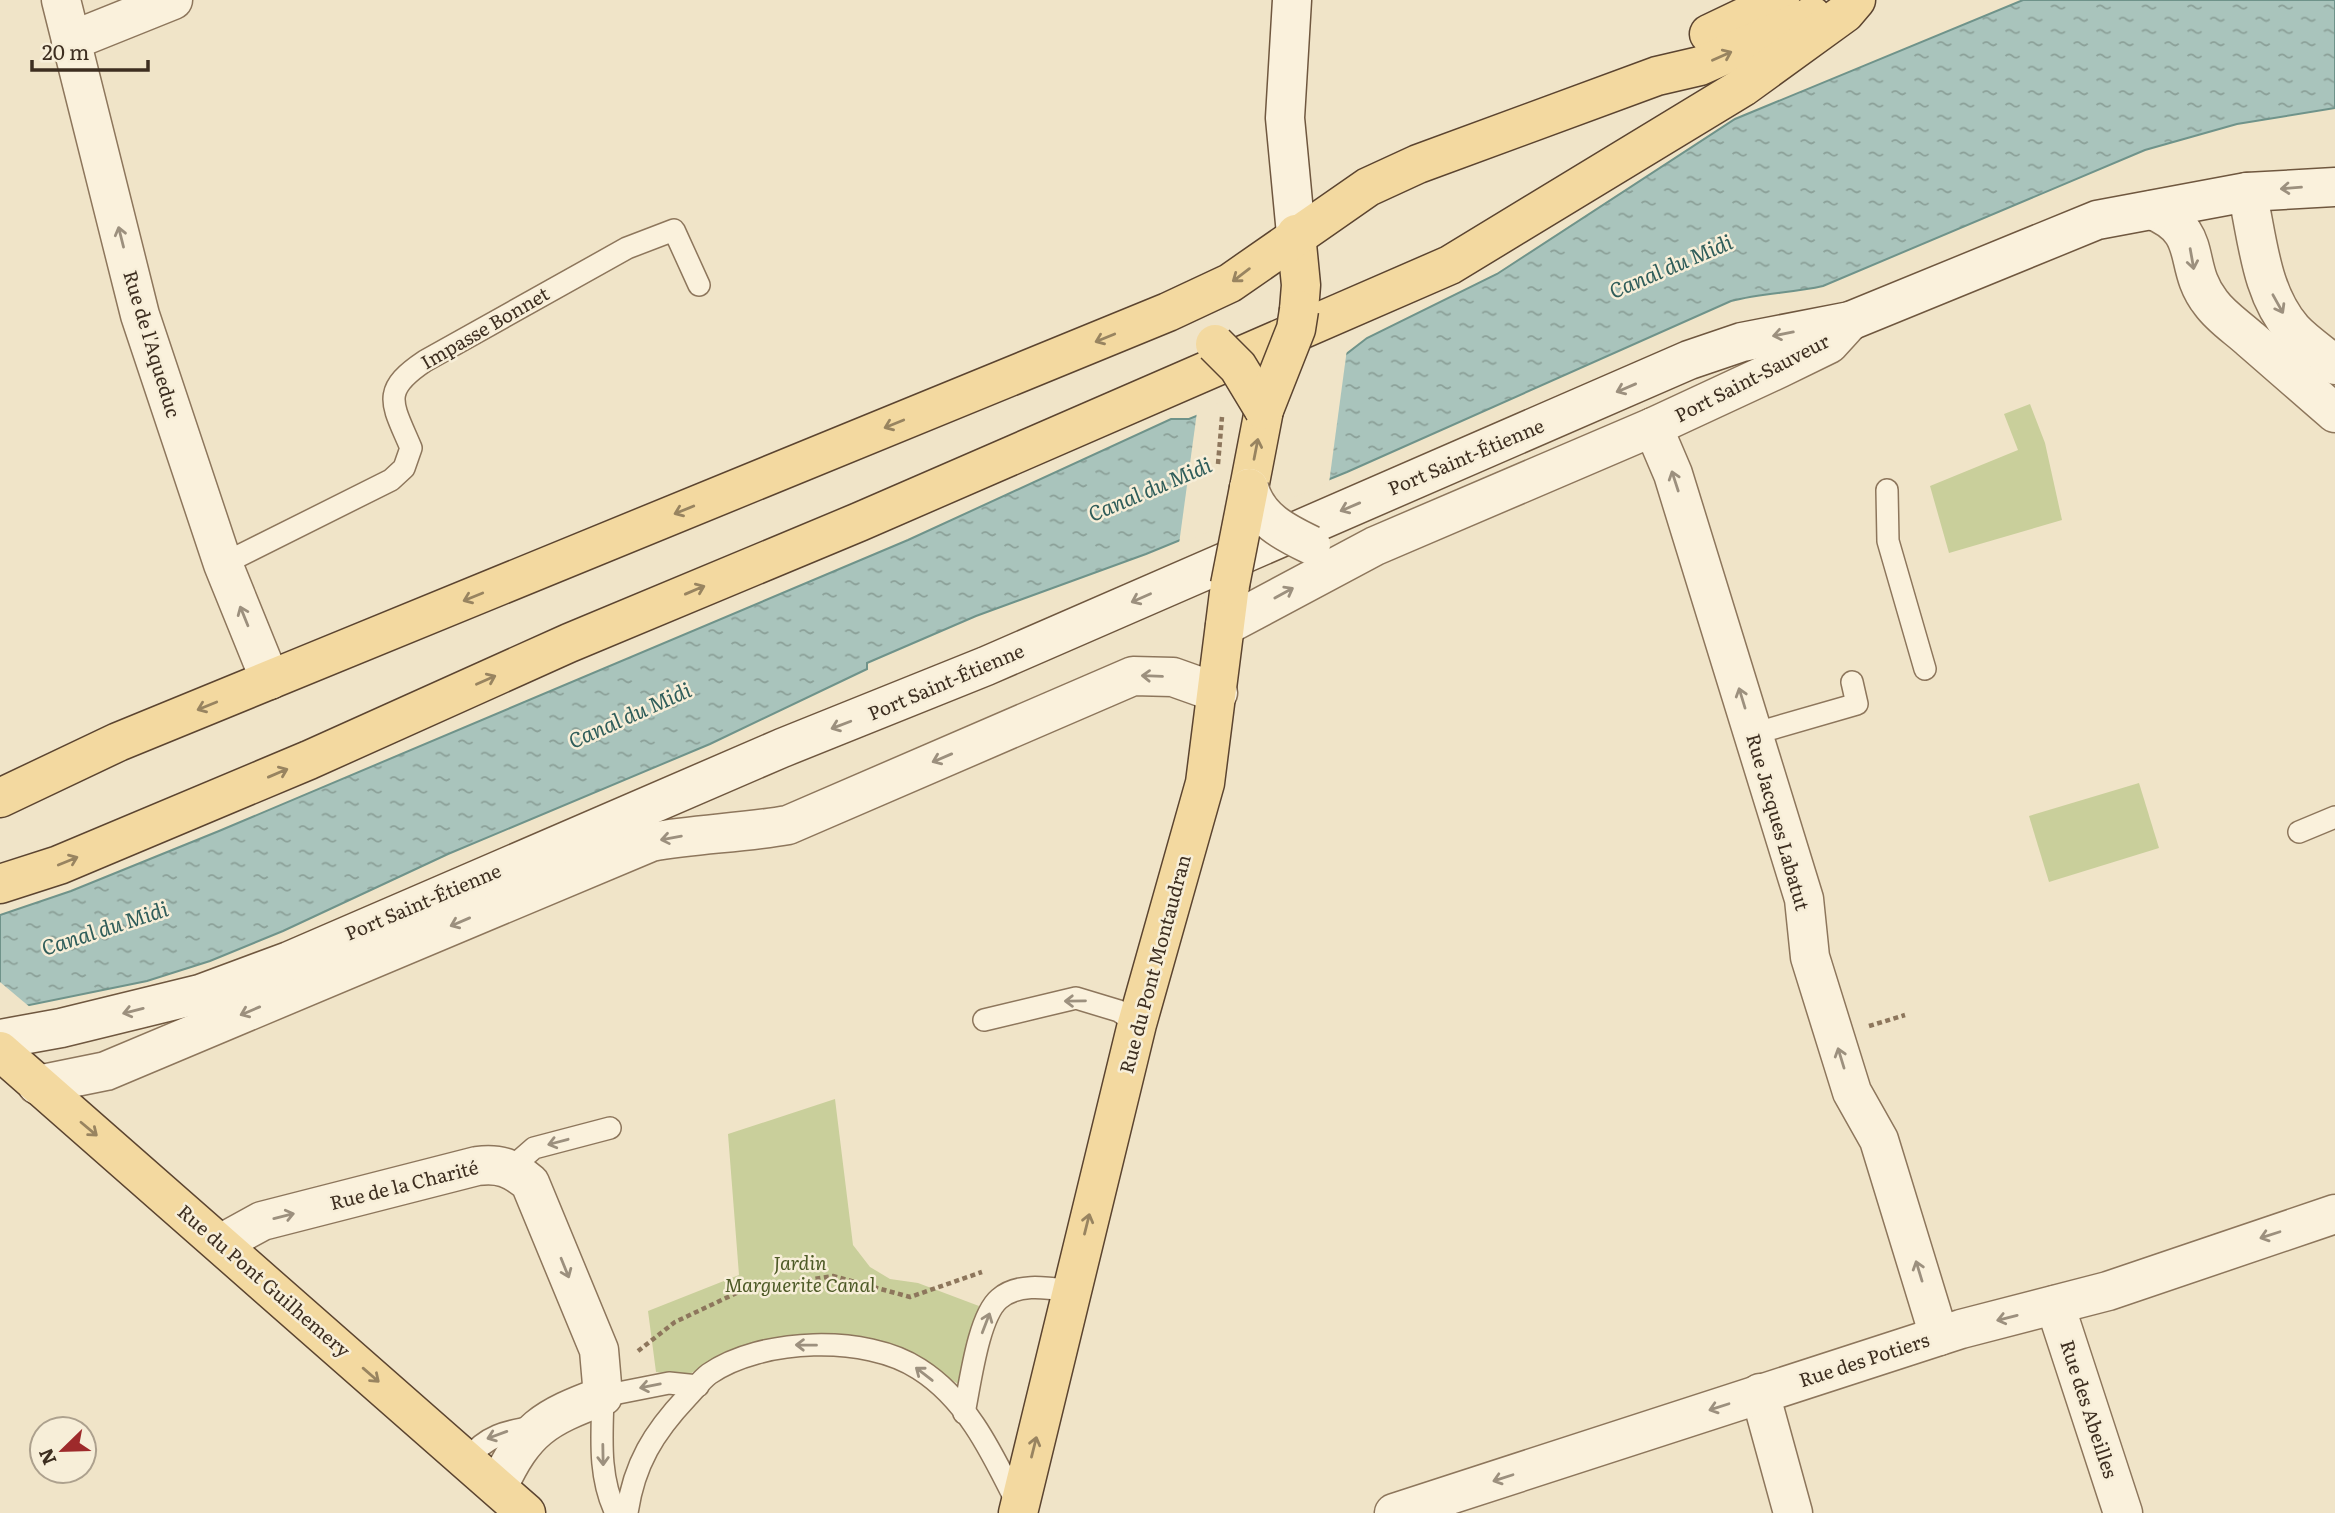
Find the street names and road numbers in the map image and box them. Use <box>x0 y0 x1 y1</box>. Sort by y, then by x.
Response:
street label: Rue de l'Aqueduc <box>117 267 189 421</box>
street label: Impasse Bonnet <box>415 279 554 375</box>
street label: Port Saint-Sauveur <box>1669 326 1834 428</box>
street label: Port Saint-Étienne <box>1383 410 1548 502</box>
street label: Port Saint-Étienne <box>863 635 1028 727</box>
street label: Rue Jacques Labatut <box>1740 730 1818 914</box>
street label: Rue du Pont Montaudran <box>1111 851 1197 1076</box>
street label: Port Saint-Étienne <box>340 855 505 947</box>
street label: Rue de la Charité <box>327 1152 481 1216</box>
street label: Rue du Pont Guilhemery <box>172 1197 357 1363</box>
street label: Rue des Potiers <box>1795 1325 1933 1393</box>
street label: Rue des Abeilles <box>2054 1336 2126 1482</box>

